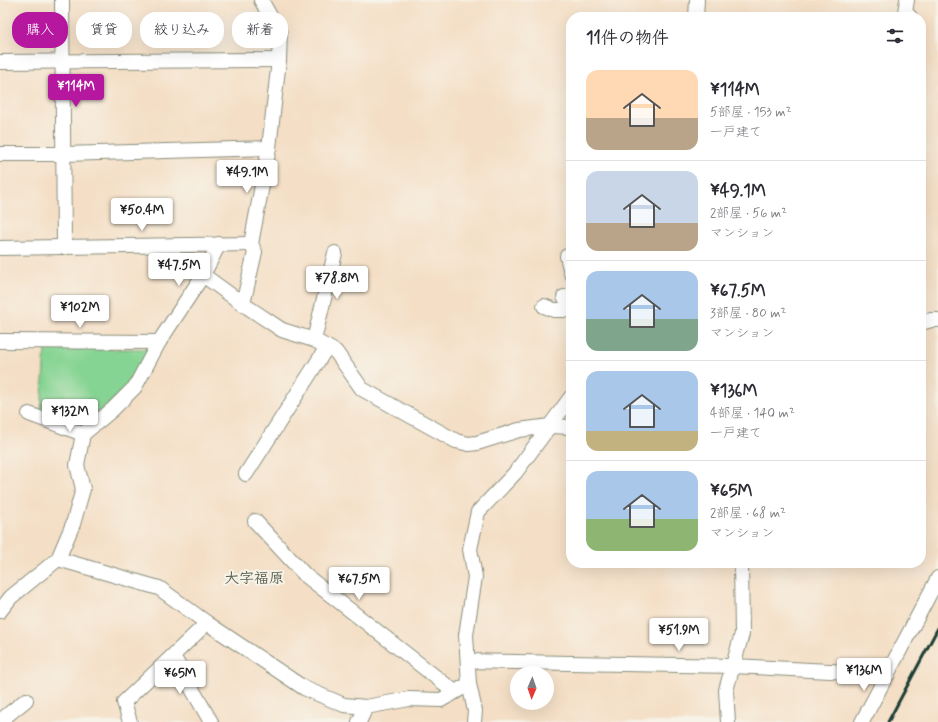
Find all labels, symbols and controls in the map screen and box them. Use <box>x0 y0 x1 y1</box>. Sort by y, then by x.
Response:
chip: 購入 <box>12 12 68 48</box>
chip: 賃貸 <box>76 12 132 48</box>
chip: 絞り込み <box>140 12 224 48</box>
chip: 新着 <box>232 12 288 48</box>
icon: filters <box>884 25 906 47</box>
text: 11件の物件 <box>586 27 669 49</box>
pin: ¥114M <box>48 74 104 108</box>
text: ¥114M <box>57 78 95 95</box>
text: ¥114M <box>710 79 760 101</box>
icon: home <box>618 86 666 134</box>
text: 5部屋 · 153 m² <box>710 104 791 121</box>
text: 一戸建て <box>710 124 762 141</box>
pin: ¥49.1M <box>214 160 280 194</box>
text: ¥49.1M <box>226 164 268 181</box>
text: ¥49.1M <box>710 180 766 202</box>
icon: home <box>618 187 666 235</box>
pin: ¥50.4M <box>109 198 175 232</box>
text: ¥50.4M <box>120 202 164 219</box>
text: 2部屋 · 56 m² <box>710 205 787 222</box>
text: マンション <box>710 225 774 242</box>
pin: ¥47.5M <box>146 253 212 287</box>
text: ¥47.5M <box>157 257 201 274</box>
pin: ¥78.8M <box>304 266 370 300</box>
text: ¥78.8M <box>315 270 359 287</box>
text: ¥67.5M <box>710 280 766 302</box>
icon: home <box>618 287 666 335</box>
pin: ¥102M <box>52 295 108 329</box>
text: ¥102M <box>60 299 100 316</box>
text: 3部屋 · 80 m² <box>710 305 786 322</box>
text: マンション <box>710 325 774 342</box>
text: ¥136M <box>710 380 758 402</box>
icon: home <box>618 387 666 435</box>
pin: ¥132M <box>42 399 98 433</box>
text: ¥132M <box>51 403 89 420</box>
text: 4部屋 · 140 m² <box>710 405 795 422</box>
text: 一戸建て <box>710 425 762 442</box>
text: ¥65M <box>710 480 752 502</box>
icon: home <box>618 487 666 535</box>
text: 2部屋 · 68 m² <box>710 505 786 522</box>
text: マンション <box>710 525 774 542</box>
pin: ¥67.5M <box>326 567 392 601</box>
district label: 大字福原 <box>224 569 284 589</box>
text: ¥67.5M <box>338 571 380 588</box>
pin: ¥51.9M <box>646 618 712 652</box>
text: ¥51.9M <box>658 622 700 639</box>
pin: ¥136M <box>836 658 892 692</box>
pin: ¥65M <box>156 661 204 695</box>
text: ¥136M <box>846 662 882 679</box>
text: ¥65M <box>164 665 196 682</box>
north arrow <box>510 666 554 710</box>
map controls <box>510 666 554 710</box>

